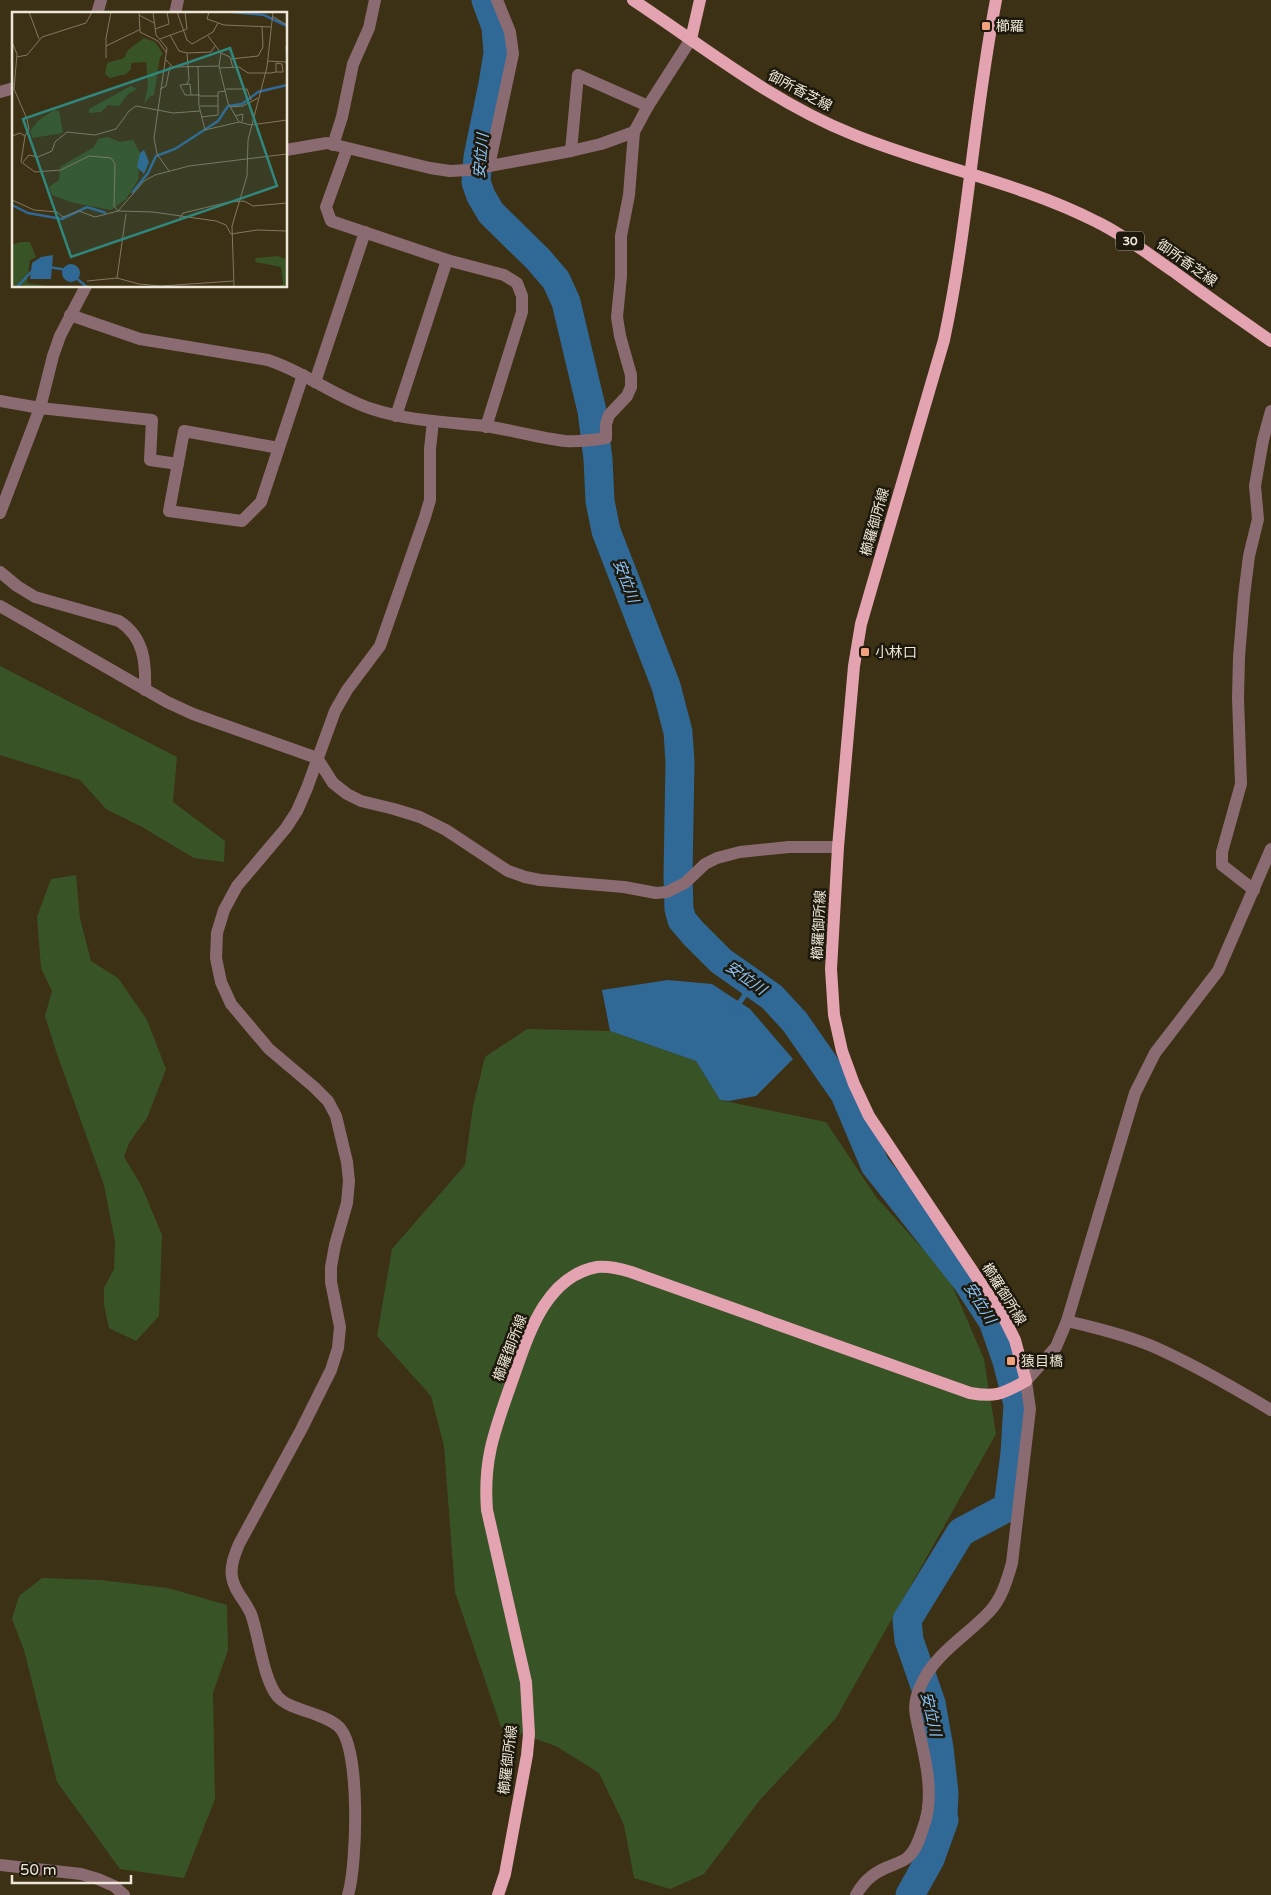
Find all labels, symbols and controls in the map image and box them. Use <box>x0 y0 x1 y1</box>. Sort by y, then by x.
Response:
inset map <box>12 12 288 288</box>
place label: 櫛羅 <box>996 18 1024 35</box>
marker: 櫛羅 <box>980 20 992 32</box>
street label: 御所香芝線 <box>765 67 835 115</box>
water label: 安位川 <box>470 131 492 179</box>
road number: 30 <box>1116 232 1144 250</box>
street label: 御所香芝線 <box>1153 236 1221 290</box>
street label: 櫛羅御所線 <box>857 486 893 558</box>
water label: 安位川 <box>610 557 643 607</box>
place label: 小林口 <box>875 644 917 661</box>
marker: 小林口 <box>859 646 871 658</box>
street label: 櫛羅御所線 <box>809 890 829 960</box>
water label: 安位川 <box>723 957 771 1000</box>
street label: 櫛羅御所線 <box>978 1260 1030 1328</box>
water label: 安位川 <box>960 1279 1001 1329</box>
street label: 櫛羅御所線 <box>490 1312 530 1384</box>
place label: 猿目橋 <box>1021 1353 1063 1370</box>
marker: 猿目橋 <box>1005 1355 1017 1367</box>
water label: 安位川 <box>917 1690 945 1740</box>
street label: 櫛羅御所線 <box>495 1724 521 1796</box>
scale bar <box>12 1852 131 1884</box>
text: 50 m <box>20 1861 57 1879</box>

